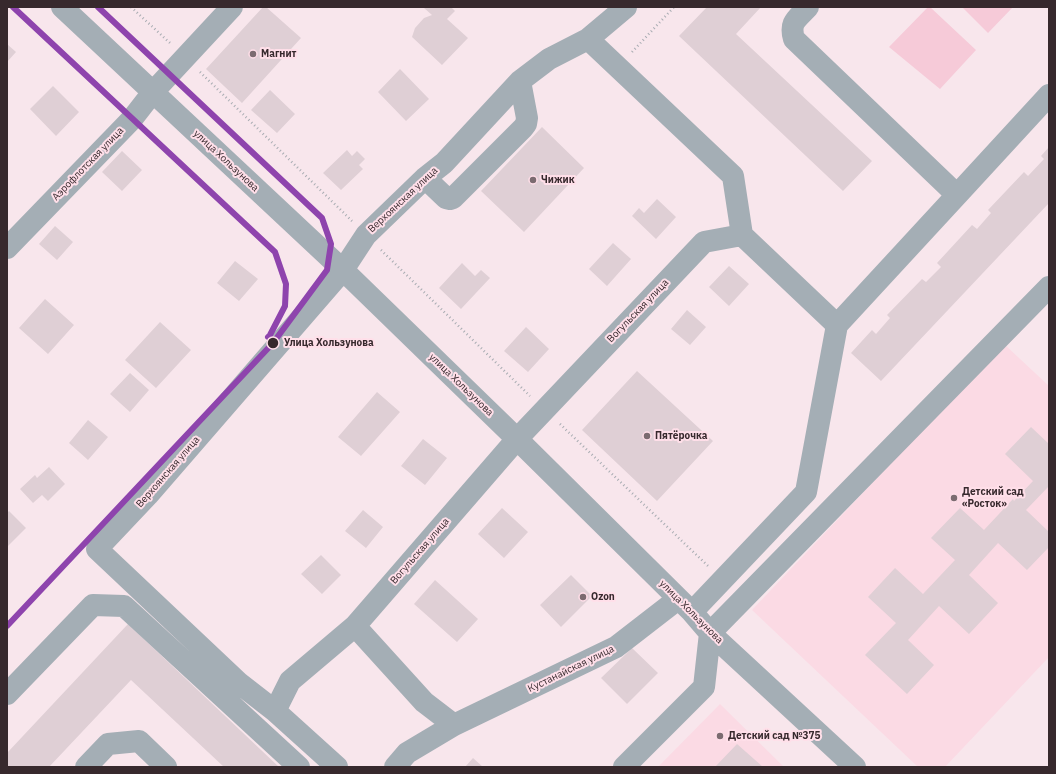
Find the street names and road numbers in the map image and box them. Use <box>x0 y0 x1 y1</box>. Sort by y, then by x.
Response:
street label: Аэрофлотская улица <box>50 125 126 203</box>
street label: улица Хользунова <box>191 128 261 194</box>
street label: Верхоянская улица <box>366 165 440 235</box>
street label: Вогульская улица <box>605 277 671 345</box>
street label: улица Хользунова <box>426 351 496 419</box>
street label: Верхоянская улица <box>134 434 202 510</box>
street label: Вогульская улица <box>388 516 452 586</box>
street label: улица Хользунова <box>657 578 725 646</box>
street label: Кустанайская улица <box>526 643 616 695</box>

